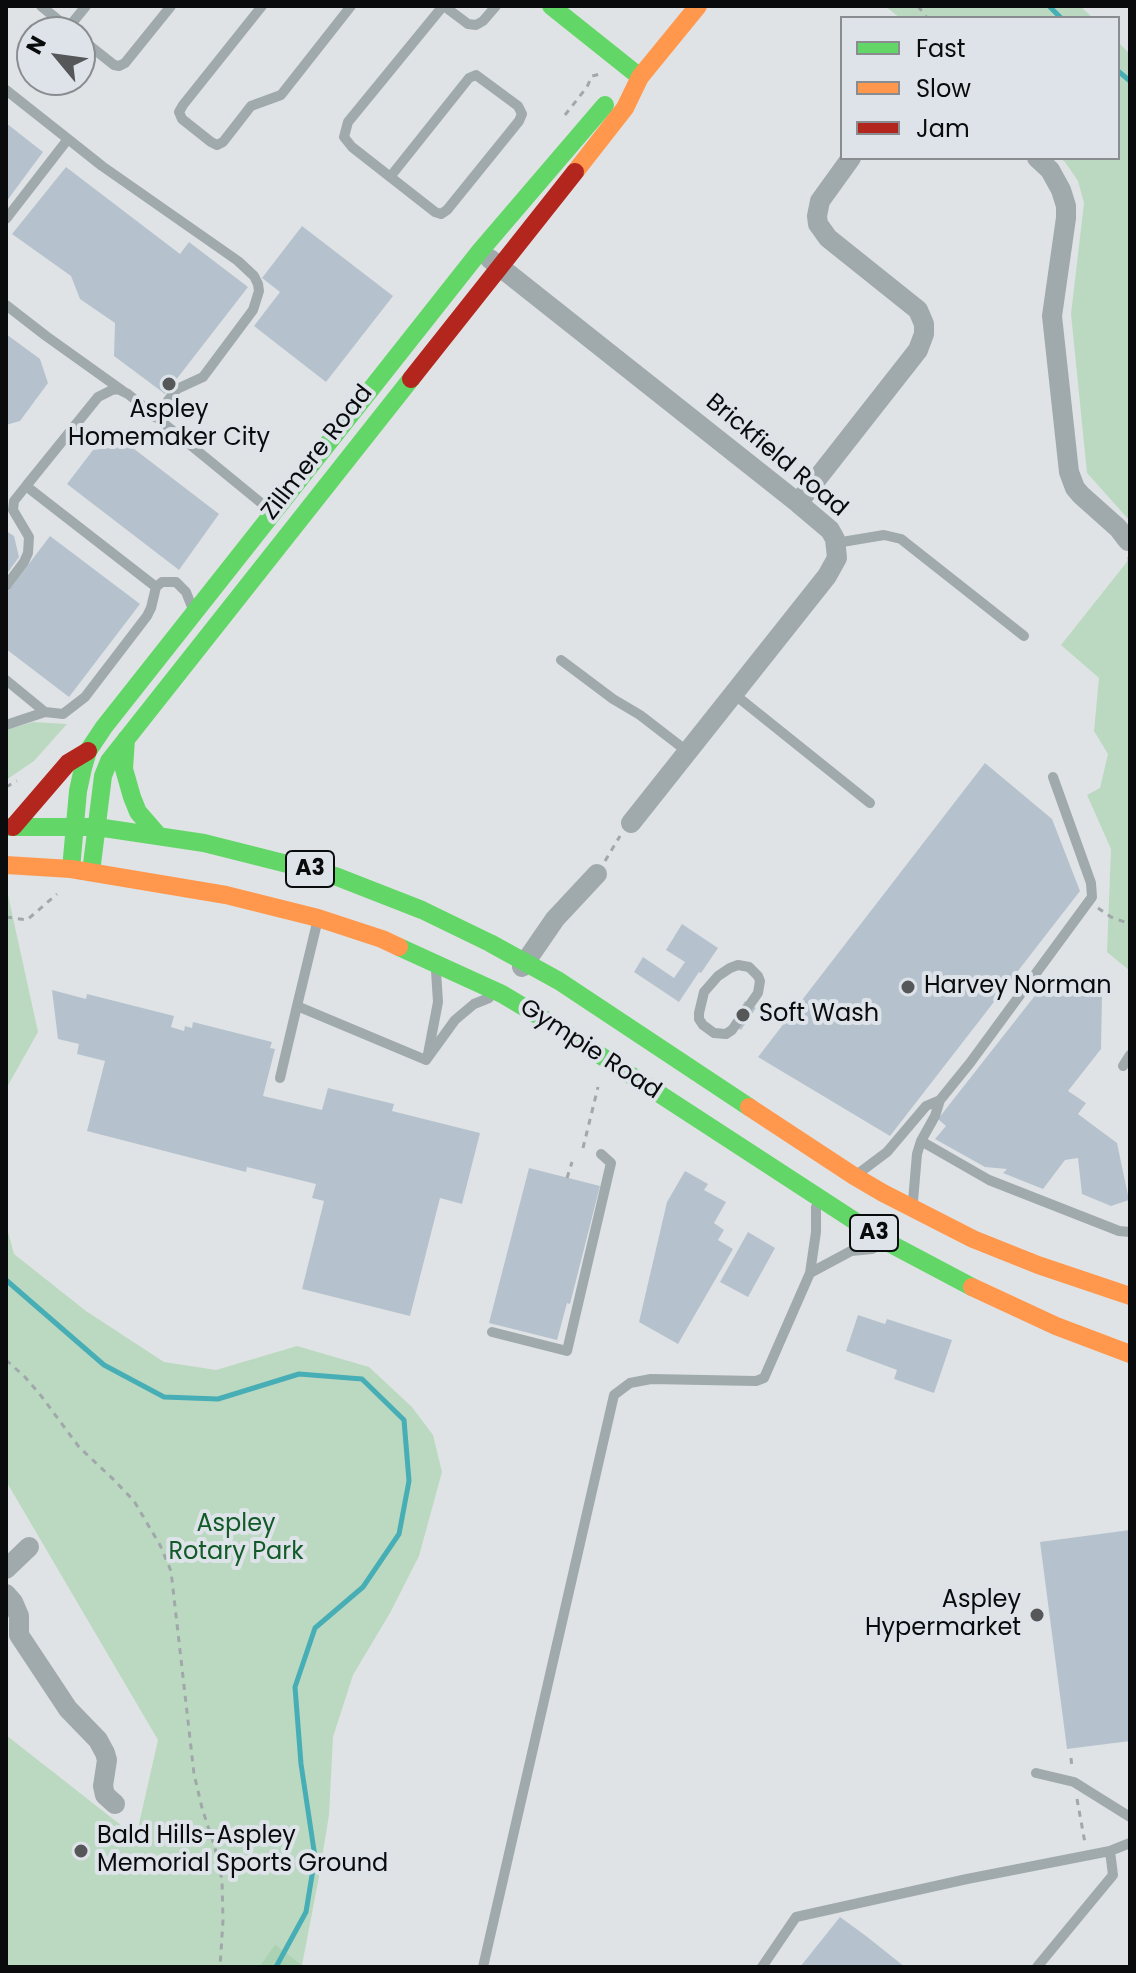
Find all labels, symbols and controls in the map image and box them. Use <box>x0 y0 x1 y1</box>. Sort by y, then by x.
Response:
north arrow <box>16 16 96 96</box>
legend <box>840 16 1120 160</box>
text: N <box>19 30 54 60</box>
text: Fast <box>916 32 966 65</box>
text: Slow <box>916 72 971 105</box>
text: Jam <box>916 112 970 145</box>
marker: Aspley Homemaker City <box>160 375 178 393</box>
street label: Zillmere Road <box>256 380 380 526</box>
street label: Brickfield Road <box>699 388 853 524</box>
place label: Aspley Homemaker City <box>68 397 270 453</box>
road number: A3 <box>286 851 334 887</box>
place label: Harvey Norman <box>924 973 1112 1001</box>
marker: Harvey Norman <box>899 978 917 996</box>
street label: Gympie Road <box>514 994 666 1106</box>
place label: Soft Wash <box>759 1001 879 1029</box>
marker: Soft Wash <box>734 1006 752 1024</box>
road number: A3 <box>850 1215 898 1251</box>
park label: Aspley Rotary Park <box>168 1511 304 1567</box>
place label: Aspley Hypermarket <box>865 1587 1021 1643</box>
marker: Aspley Hypermarket <box>1028 1606 1046 1624</box>
place label: Bald Hills-Aspley Memorial Sports Ground <box>97 1823 388 1879</box>
marker: Bald Hills-Aspley Memorial Sports Ground <box>72 1842 90 1860</box>

